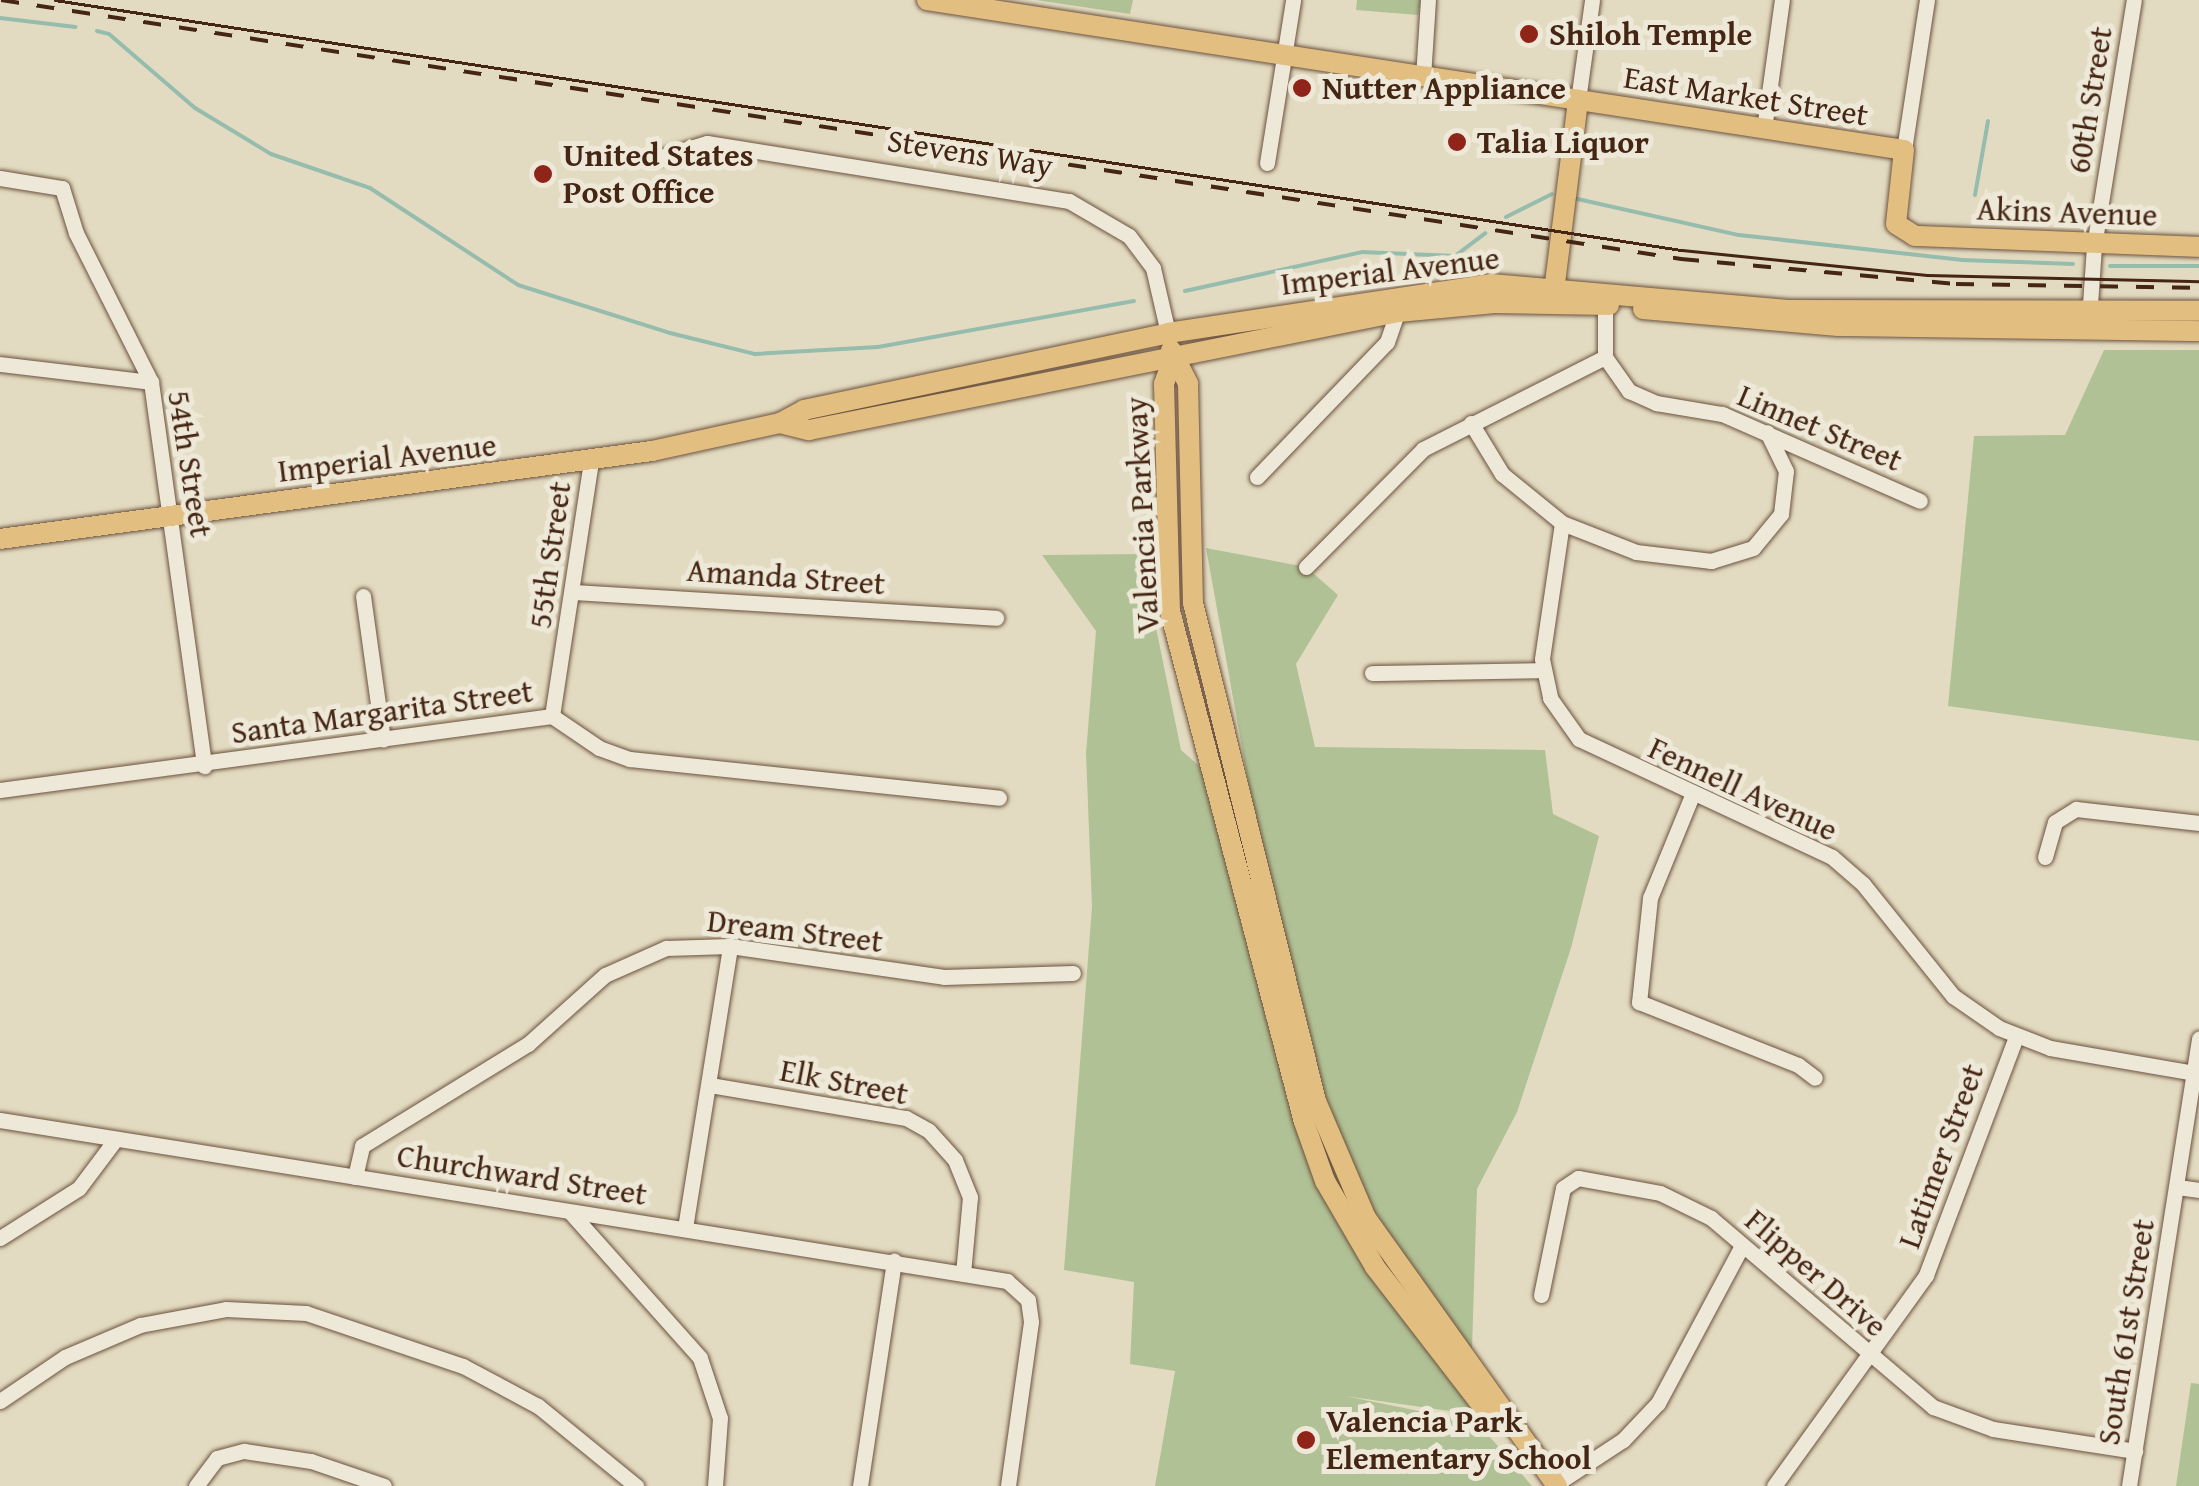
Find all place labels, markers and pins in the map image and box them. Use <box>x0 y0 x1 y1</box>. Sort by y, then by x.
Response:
place label: Shiloh Temple <box>1549 15 1752 53</box>
marker: Shiloh Temple <box>1518 23 1540 45</box>
place label: Nutter Appliance <box>1322 69 1566 107</box>
marker: Nutter Appliance <box>1291 77 1313 99</box>
place label: Talia Liquor <box>1477 123 1649 161</box>
marker: Talia Liquor <box>1446 131 1468 153</box>
place label: United States Post Office <box>563 137 754 212</box>
marker: United States Post Office <box>532 163 554 185</box>
place label: Valencia Park Elementary School <box>1326 1403 1591 1478</box>
marker: Valencia Park Elementary School <box>1295 1429 1317 1451</box>

